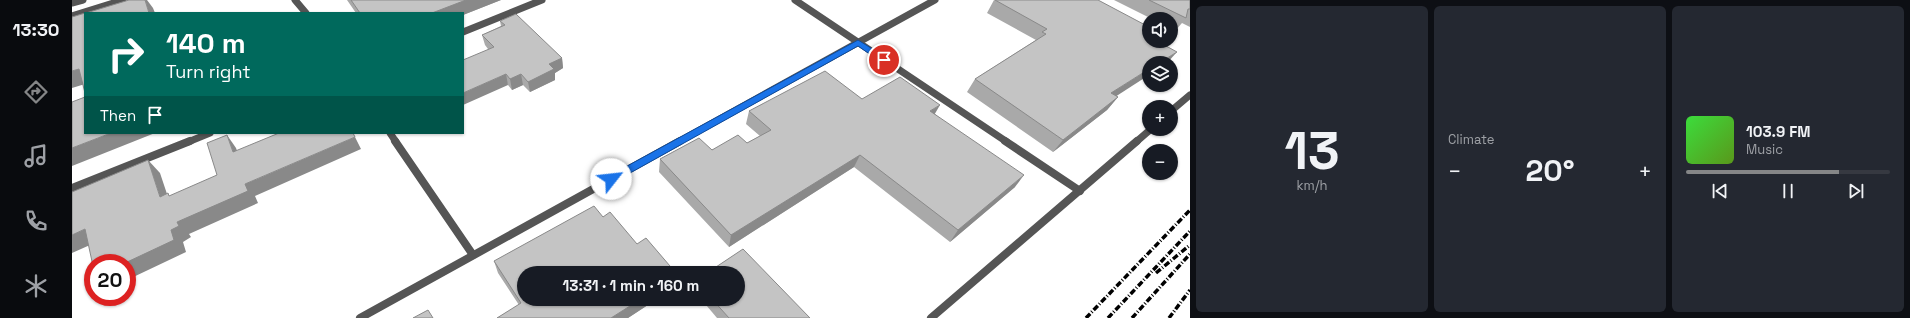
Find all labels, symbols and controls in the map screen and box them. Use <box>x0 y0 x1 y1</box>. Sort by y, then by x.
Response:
map controls <box>1142 12 1178 180</box>
button: sound <box>1142 12 1178 48</box>
text: 13:30 <box>12 18 60 41</box>
text: 140 m <box>166 25 246 61</box>
icon: right <box>100 28 152 80</box>
pin <box>867 43 901 77</box>
icon: arrive <box>873 49 895 71</box>
button: layers <box>1142 56 1178 92</box>
text: Turn right <box>166 60 250 83</box>
icon: directions <box>22 78 50 106</box>
button: + <box>1142 100 1178 136</box>
icon: arrive <box>144 104 166 126</box>
text: Then <box>100 106 136 125</box>
text: 13 <box>1284 118 1340 184</box>
text: 103.9 FM <box>1746 122 1810 141</box>
text: Climate <box>1448 131 1494 148</box>
text: Music <box>1746 141 1783 158</box>
icon: music <box>22 142 50 170</box>
button: − <box>1142 144 1178 180</box>
text: 20° <box>1525 151 1575 190</box>
text: − <box>1448 157 1462 185</box>
text: + <box>1638 157 1652 185</box>
position arrow <box>590 158 632 200</box>
text: km/h <box>1297 177 1327 194</box>
icon: previous <box>1709 180 1731 202</box>
icon: pause <box>1777 180 1799 202</box>
icon: next <box>1845 180 1867 202</box>
icon: phone <box>22 207 50 235</box>
speed limit sign: 20 <box>84 254 136 306</box>
icon: climate <box>22 272 50 300</box>
text: 13:31 · 1 min · 160 m <box>563 276 699 295</box>

